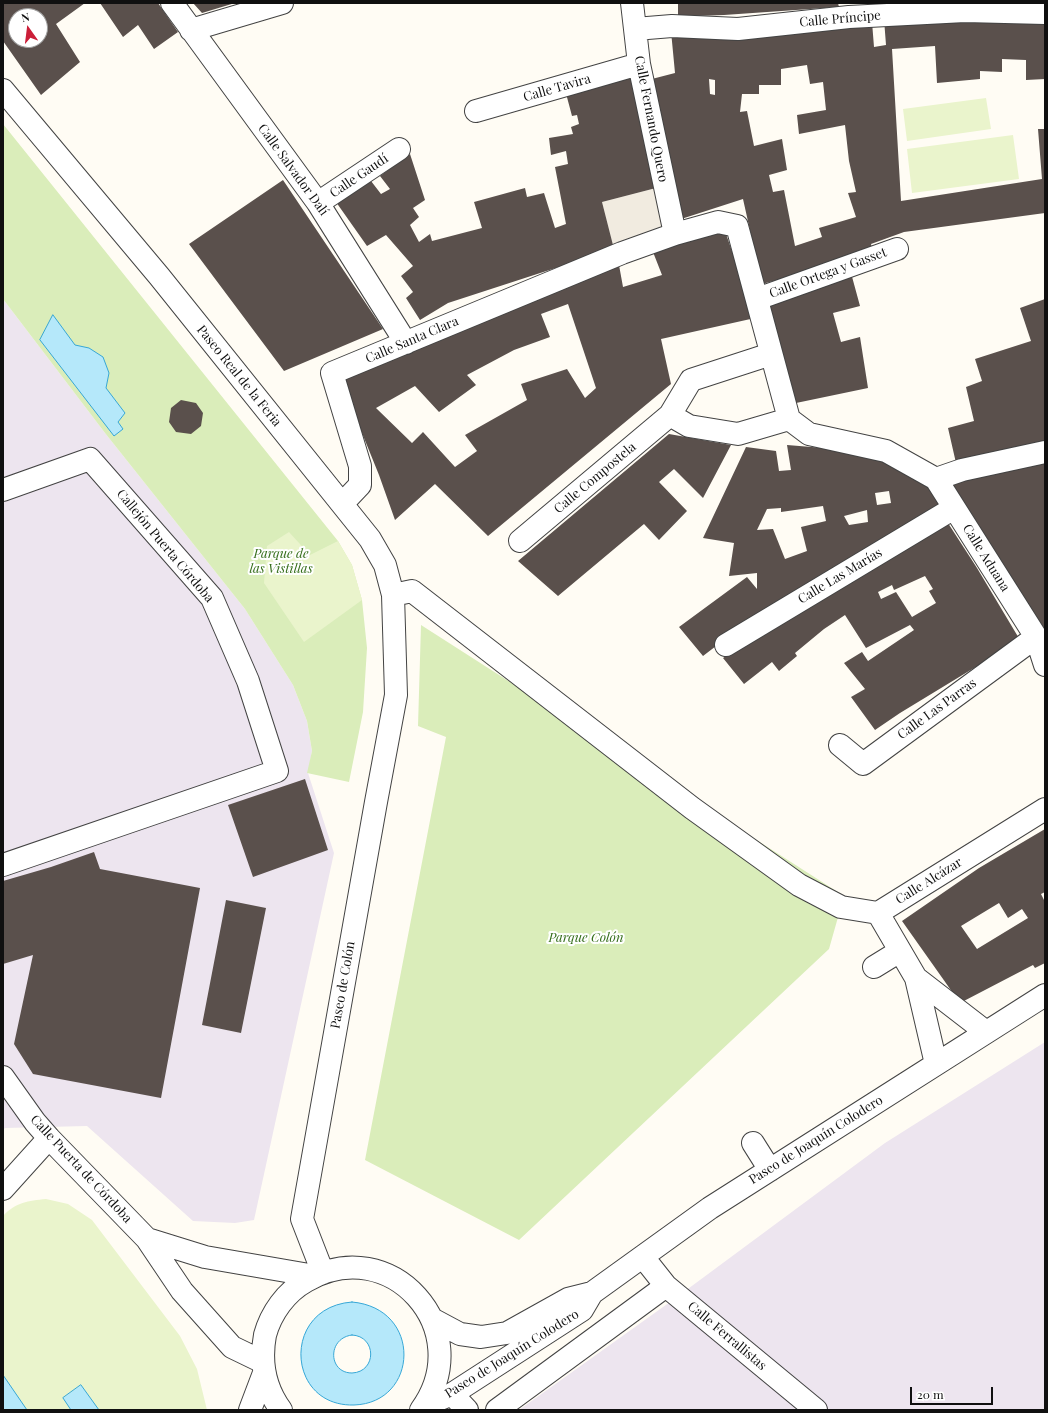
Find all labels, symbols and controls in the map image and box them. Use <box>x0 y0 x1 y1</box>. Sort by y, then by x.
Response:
north arrow <box>8 8 48 48</box>
street label: Calle Príncipe <box>799 8 881 30</box>
text: N <box>20 9 31 25</box>
street label: Calle Fernando Quero <box>631 55 671 183</box>
street label: Calle Tavira <box>522 71 592 105</box>
street label: Calle Salvador Dalí <box>254 121 332 219</box>
street label: Calle Gaudí <box>327 151 391 201</box>
street label: Calle Ortega y Gasset <box>767 245 889 301</box>
street label: Calle Santa Clara <box>363 313 461 367</box>
street label: Paseo Real de la Feria <box>193 322 285 430</box>
street label: Calle Compostela <box>551 439 639 517</box>
street label: Callejón Puerta Córdoba <box>113 486 217 606</box>
street label: Calle Aduana <box>959 521 1013 595</box>
street label: Calle Las Marías <box>795 545 885 607</box>
park label: Parque de las Vistillas <box>249 546 313 577</box>
street label: Calle Las Parras <box>895 675 979 743</box>
street label: Calle Alcázar <box>893 854 965 908</box>
park label: Parque Colón <box>549 930 623 946</box>
street label: Paseo de Colón <box>328 940 358 1030</box>
street label: Paseo de Joaquín Colodero <box>746 1092 886 1188</box>
street label: Calle Puerta de Córdoba <box>27 1112 135 1226</box>
street label: Calle Ferrallistas <box>684 1298 770 1374</box>
street label: Paseo de Joaquín Colodero <box>442 1306 582 1402</box>
scale bar <box>912 1379 995 1405</box>
text: 20 m <box>917 1386 944 1402</box>

